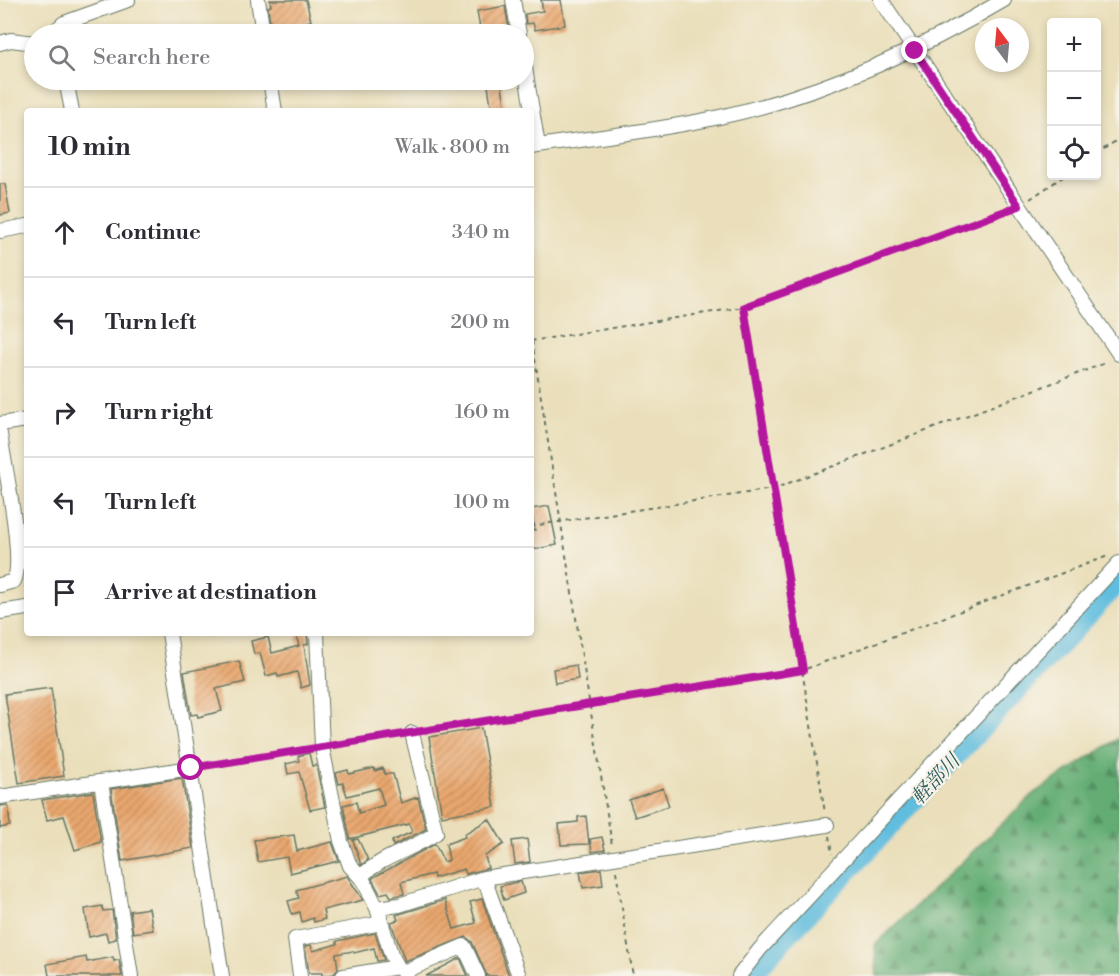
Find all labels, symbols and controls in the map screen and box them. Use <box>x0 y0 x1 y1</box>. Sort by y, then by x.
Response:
north arrow <box>975 18 1029 72</box>
map controls <box>1047 18 1101 180</box>
button: + <box>1047 18 1101 72</box>
search box <box>24 24 534 90</box>
route end <box>901 37 927 63</box>
icon: search <box>45 41 78 74</box>
text: Search here <box>93 44 210 71</box>
button: − <box>1047 72 1101 126</box>
button: locate <box>1047 126 1101 180</box>
text: 10 min <box>48 131 131 163</box>
text: Walk · 800 m <box>395 135 510 160</box>
icon: ahead <box>48 216 81 249</box>
text: Continue <box>105 219 201 246</box>
text: 340 m <box>452 220 510 245</box>
icon: left <box>48 306 81 339</box>
text: Turn left <box>105 309 196 336</box>
text: 200 m <box>450 310 510 335</box>
icon: right <box>48 396 81 429</box>
text: Turn right <box>105 399 213 426</box>
text: 160 m <box>455 400 510 425</box>
icon: left <box>48 486 81 519</box>
text: Turn left <box>105 489 196 516</box>
text: 100 m <box>454 490 510 515</box>
icon: arrive <box>48 576 81 609</box>
text: Arrive at destination <box>105 579 317 606</box>
water label: 軽部川 <box>906 748 967 810</box>
route start <box>177 754 203 780</box>

